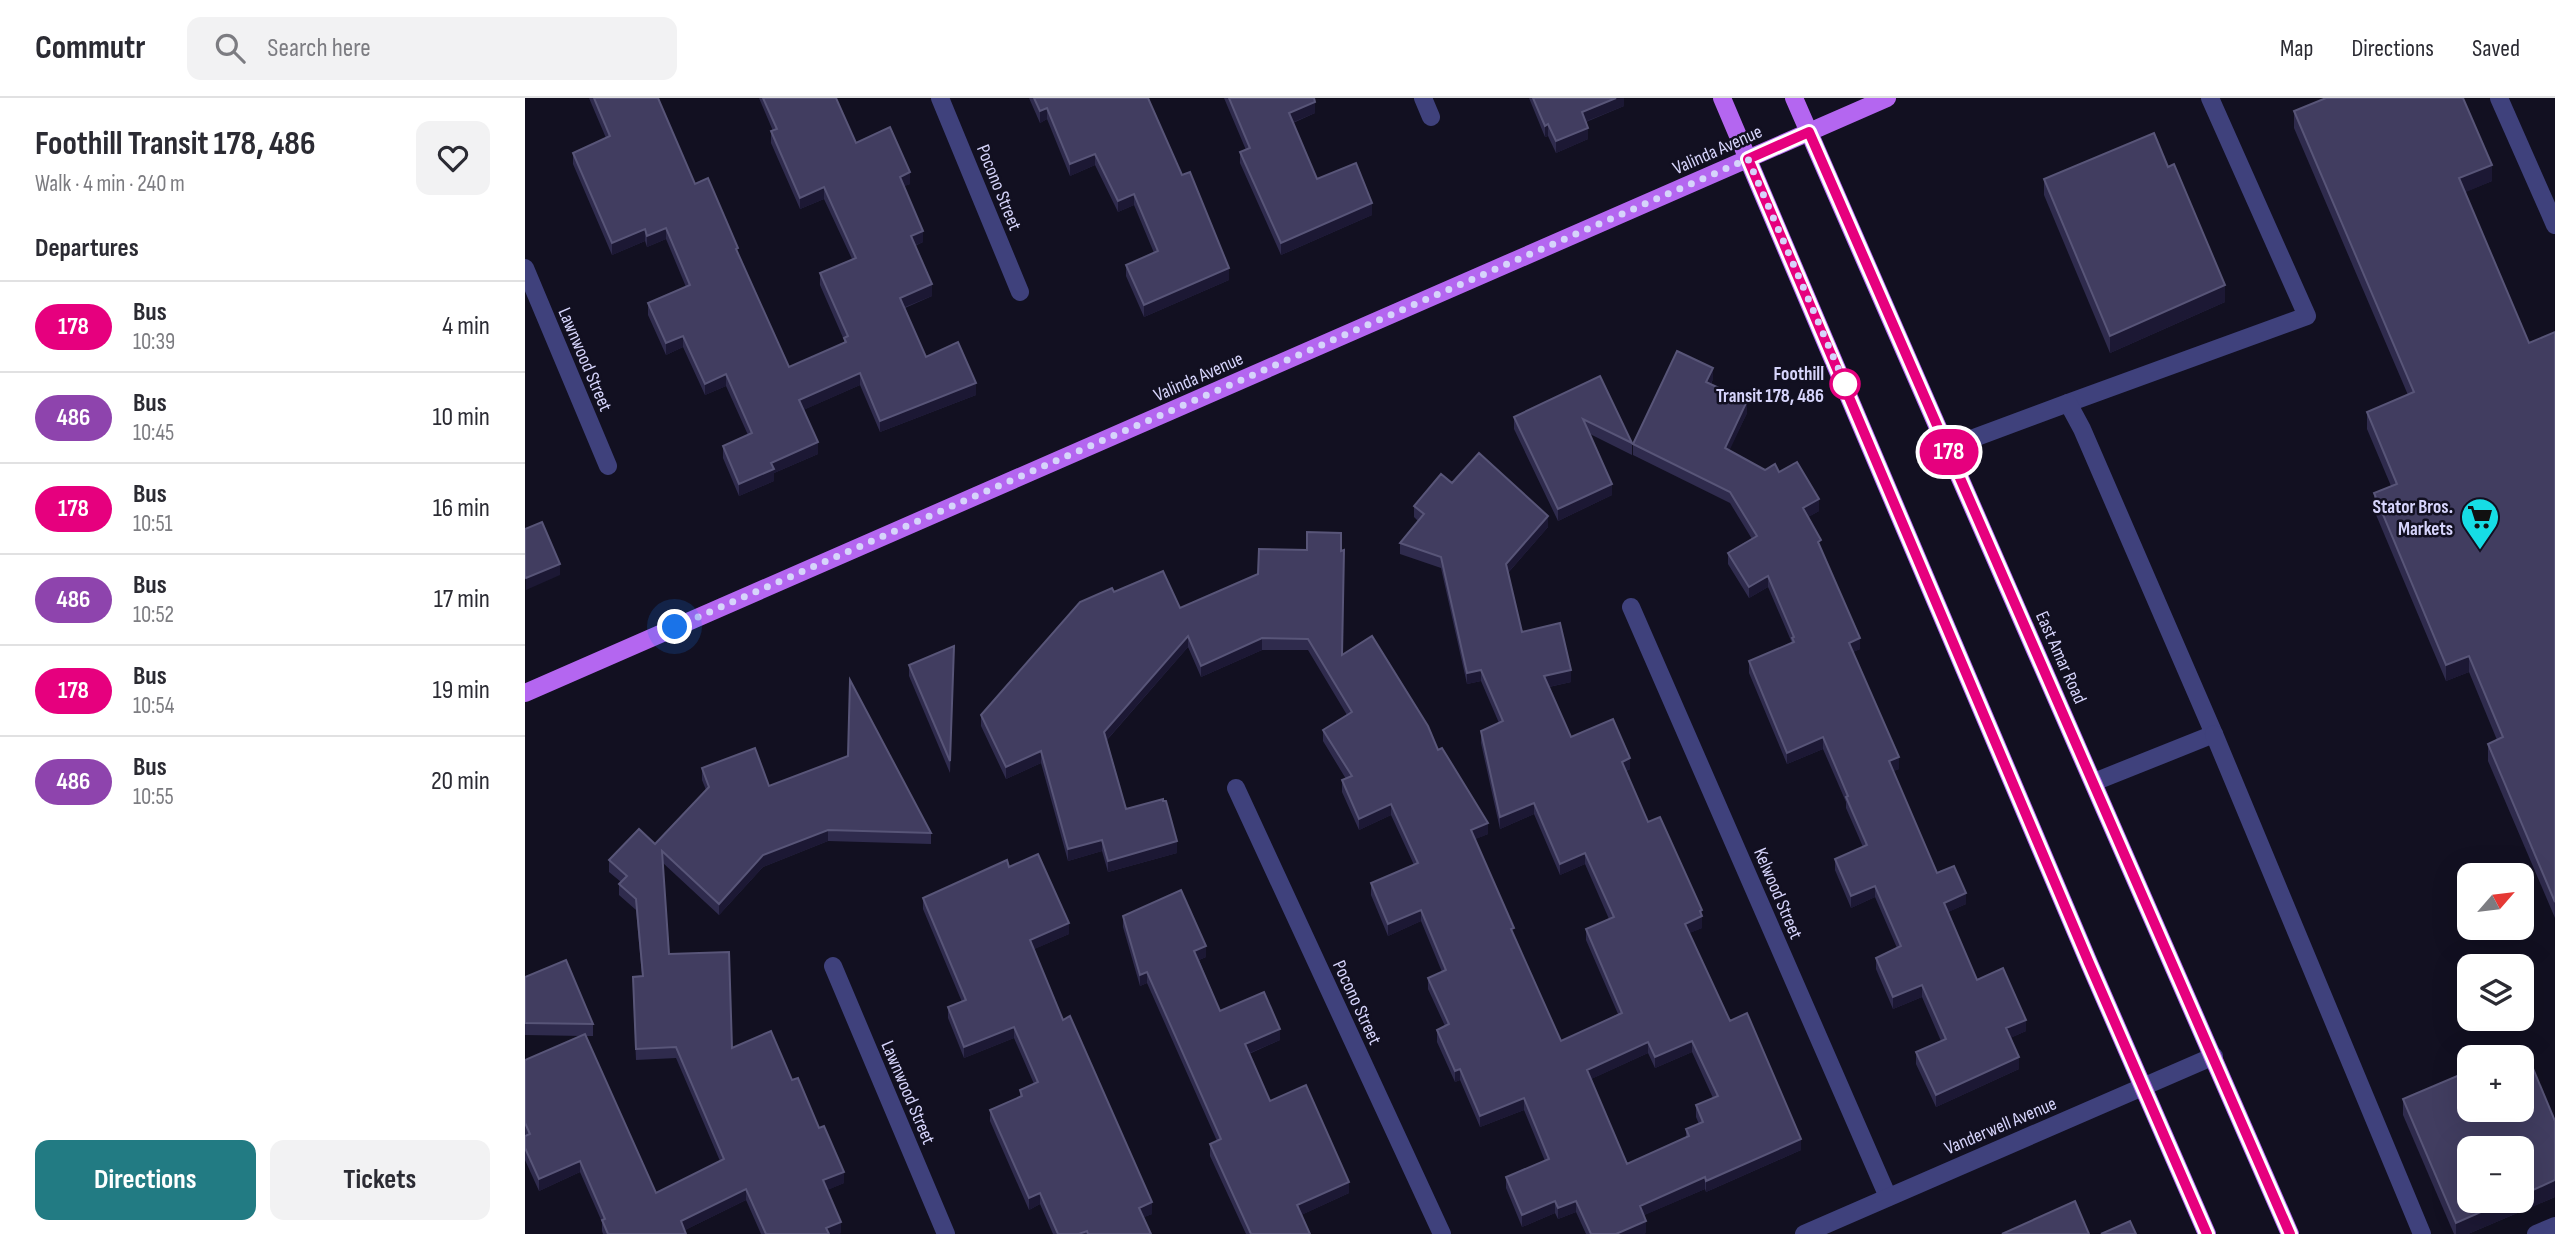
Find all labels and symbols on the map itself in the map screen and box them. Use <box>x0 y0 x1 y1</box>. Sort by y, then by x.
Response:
street label: Valinda Avenue <box>1669 120 1766 180</box>
street label: Pocono Street <box>971 141 1026 234</box>
street label: Lawnwood Street <box>552 304 617 415</box>
street label: Valinda Avenue <box>1150 347 1247 407</box>
place label: Foothill Transit 178, 486 <box>1716 363 1824 408</box>
marker: Foothill Transit 178, 486 <box>1830 369 1860 399</box>
line badge: 178 <box>1909 429 1989 475</box>
place label: Stator Bros. Markets <box>2372 496 2453 541</box>
supermarket icon: Stator Bros. Markets <box>2459 496 2501 551</box>
street label: East Amar Road <box>2030 608 2091 707</box>
your location <box>657 609 692 644</box>
street label: Kelwood Street <box>1748 845 1807 943</box>
north arrow <box>2457 863 2534 940</box>
street label: Pocono Street <box>1327 957 1386 1049</box>
street label: Lawnwood Street <box>875 1037 940 1148</box>
street label: Vanderwell Avenue <box>1941 1092 2060 1160</box>

